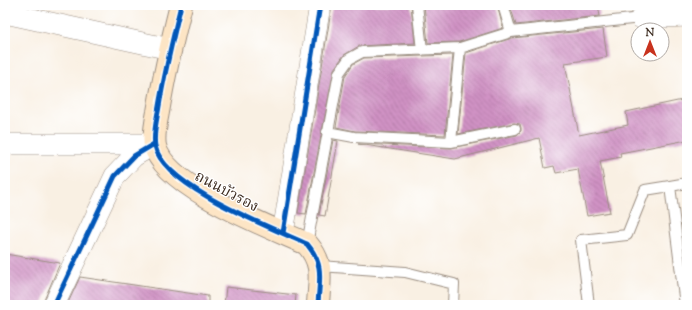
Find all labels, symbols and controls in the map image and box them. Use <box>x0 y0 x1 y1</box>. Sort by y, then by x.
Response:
north arrow <box>630 22 670 62</box>
text: N <box>645 25 655 41</box>
street label: ถนนบัวรอง <box>191 167 262 218</box>

